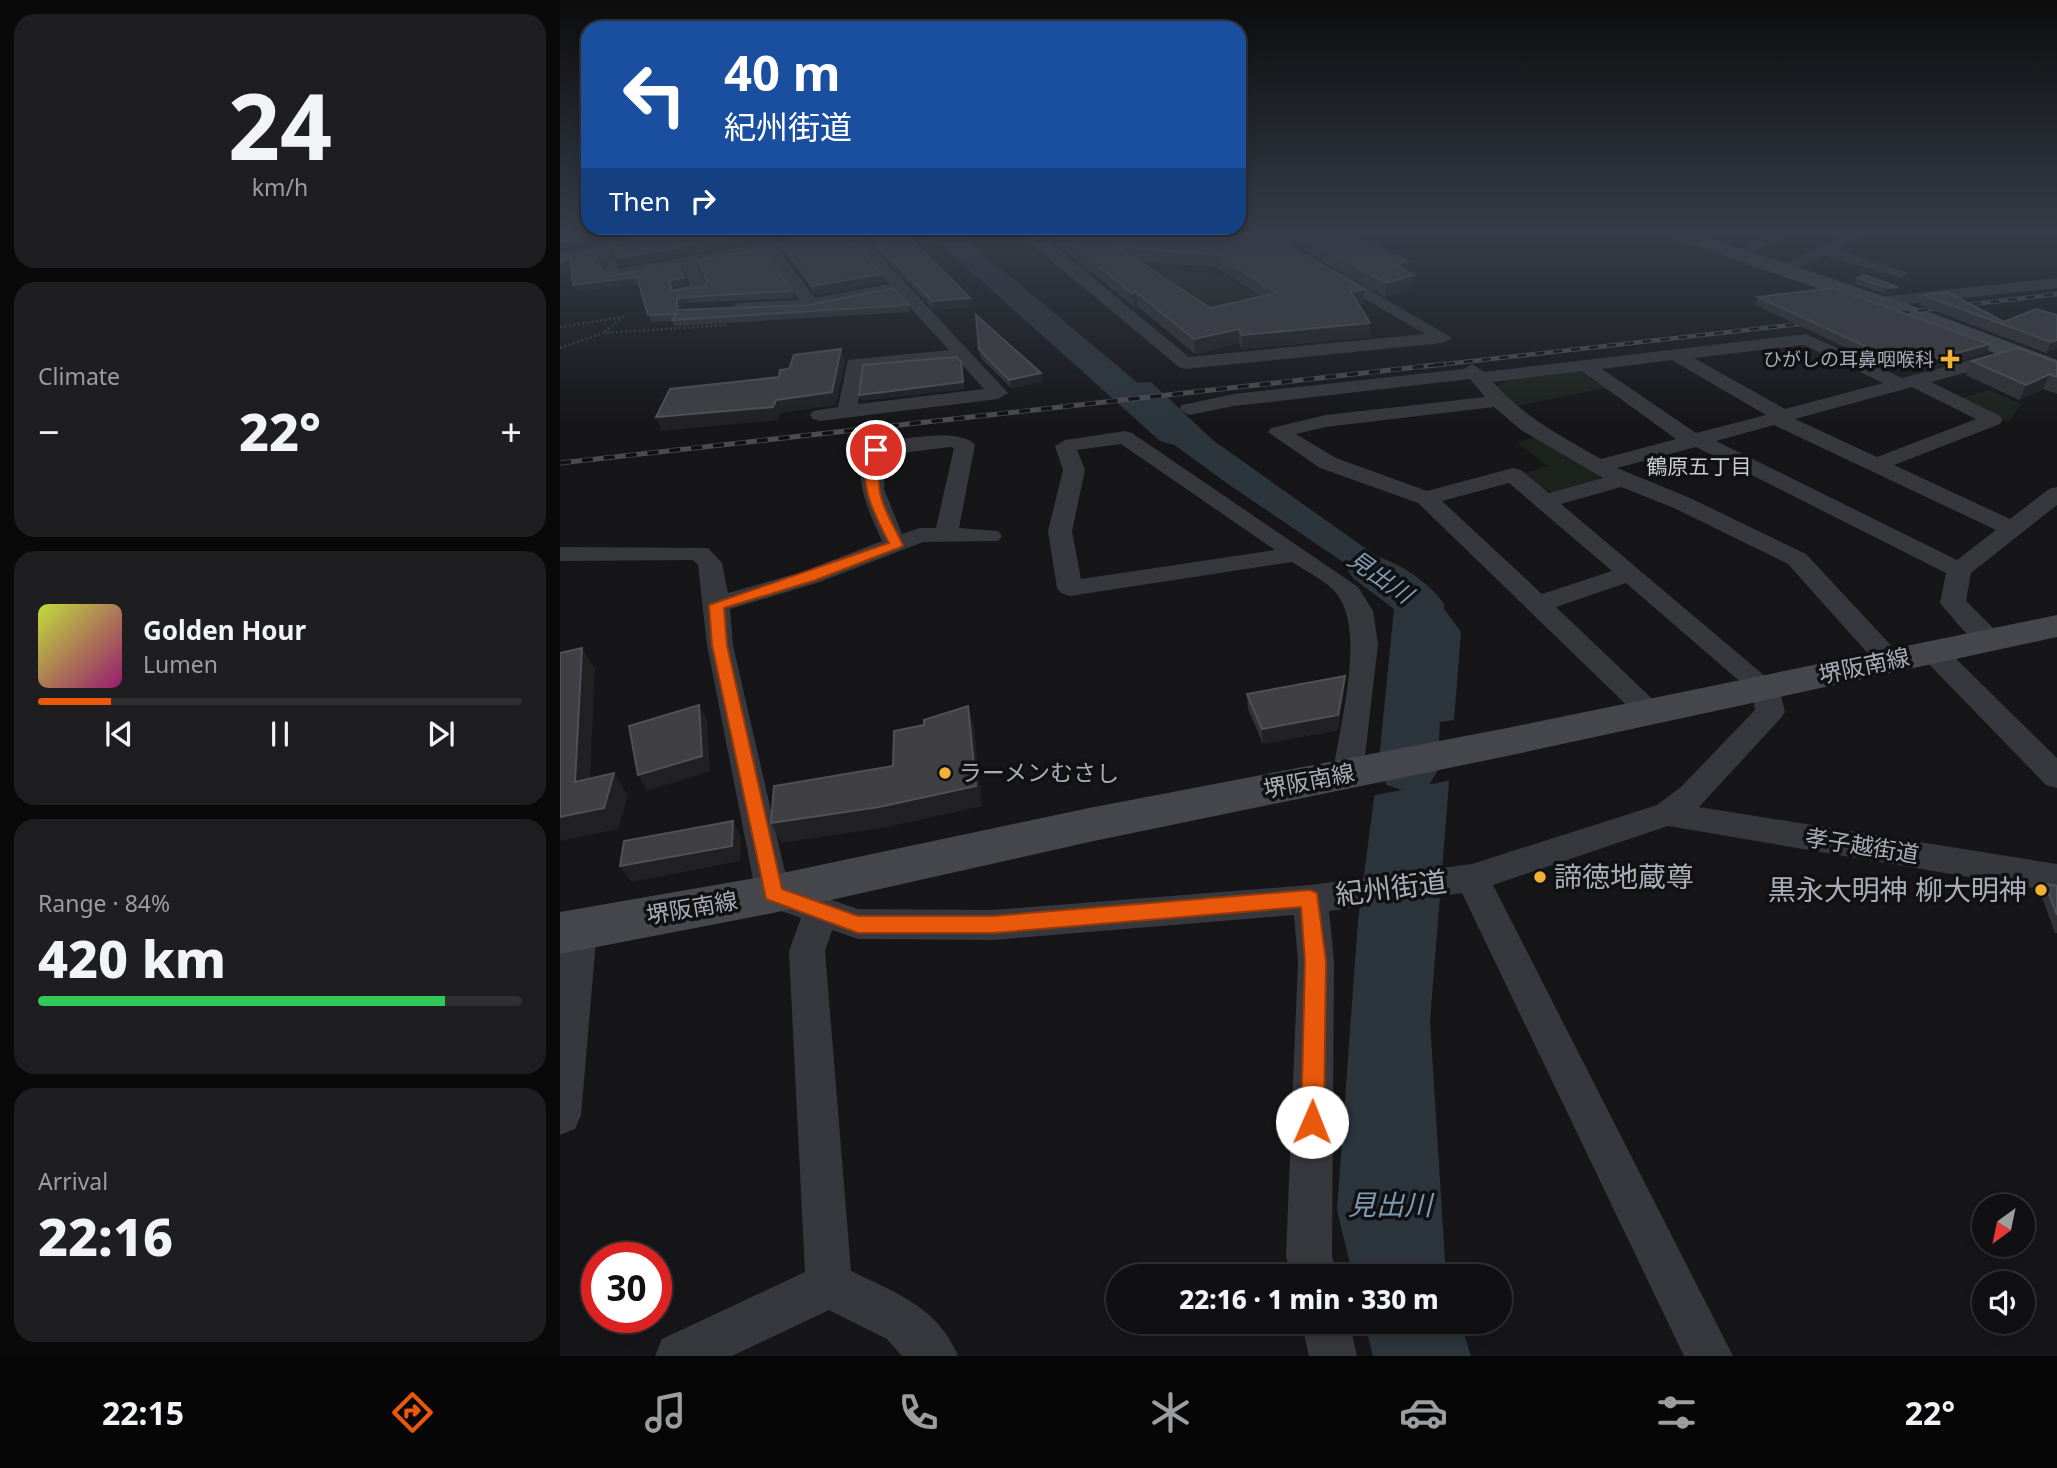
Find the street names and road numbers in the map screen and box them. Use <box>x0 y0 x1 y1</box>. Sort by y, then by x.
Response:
street label: 堺阪南線 <box>1815 640 1912 690</box>
street label: 堺阪南線 <box>1261 756 1357 805</box>
street label: 孝子越街道 <box>1803 820 1921 870</box>
street label: 紀州街道 <box>1333 861 1449 913</box>
street label: 堺阪南線 <box>644 883 740 931</box>

